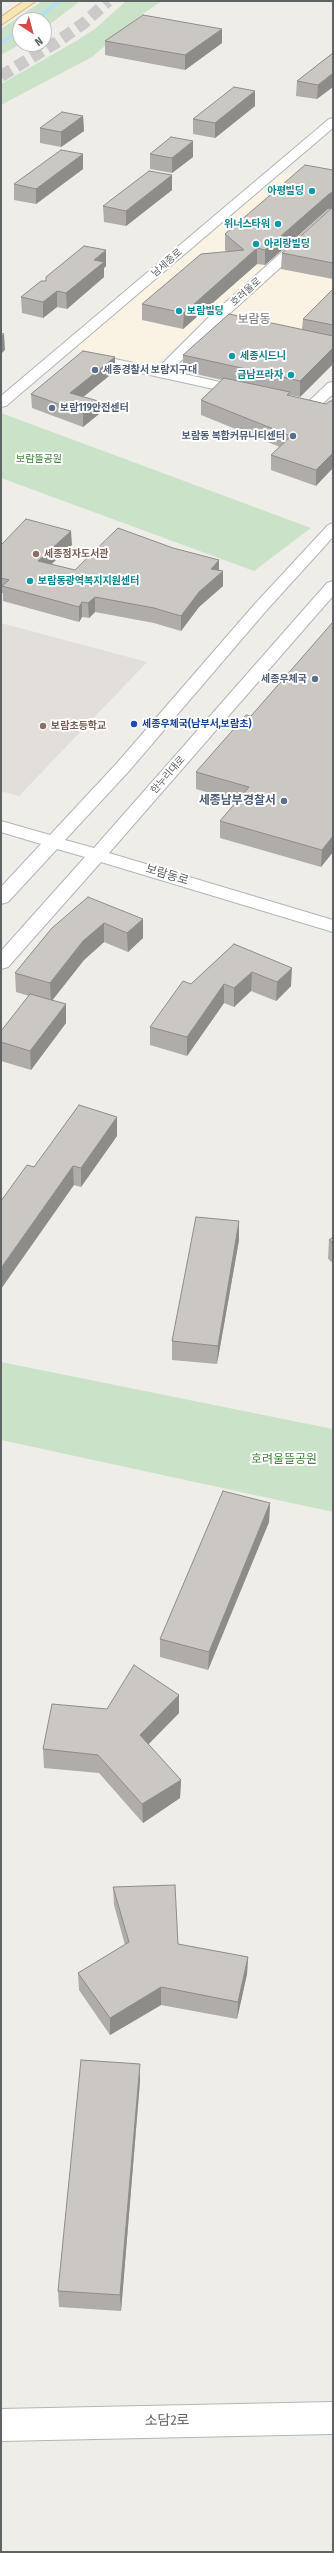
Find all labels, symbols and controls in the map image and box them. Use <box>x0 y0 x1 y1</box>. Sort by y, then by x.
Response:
north arrow <box>12 12 52 52</box>
text: N <box>32 34 45 49</box>
place label: 아평빌딩 <box>267 185 304 197</box>
marker: 아평빌딩 <box>307 186 317 196</box>
place label: 위너스타워 <box>224 218 270 230</box>
marker: 위너스타워 <box>273 219 283 229</box>
place label: 아리랑빌딩 <box>264 238 310 250</box>
marker: 아리랑빌딩 <box>251 239 261 249</box>
street label: 남세종로 <box>149 246 185 280</box>
street label: 호려울로 <box>228 275 264 309</box>
place label: 보람빌딩 <box>187 305 224 317</box>
marker: 보람빌딩 <box>174 306 184 316</box>
district label: 보람동 <box>237 313 271 327</box>
place label: 세종시드니 <box>240 350 286 362</box>
marker: 세종시드니 <box>227 351 237 361</box>
place label: 세종경찰서 보람지구대 <box>103 364 197 376</box>
marker: 세종경찰서 보람지구대 <box>90 365 100 375</box>
place label: 금남프라자 <box>237 369 283 381</box>
marker: 금남프라자 <box>286 370 296 380</box>
place label: 보람119안전센터 <box>60 402 129 414</box>
marker: 보람119안전센터 <box>47 403 57 413</box>
place label: 보람동 복합커뮤니티센터 <box>182 430 285 442</box>
marker: 보람동 복합커뮤니티센터 <box>288 431 298 441</box>
park label: 보람뜰공원 <box>16 453 62 465</box>
place label: 세종점자도서관 <box>44 548 108 560</box>
marker: 세종점자도서관 <box>31 549 41 559</box>
place label: 보람동광역복지지원센터 <box>38 575 139 587</box>
marker: 보람동광역복지지원센터 <box>25 576 35 586</box>
place label: 세종우체국 <box>261 673 307 685</box>
marker: 세종우체국 <box>310 674 320 684</box>
place label: 세종우체국(남부서,보람초) <box>142 718 251 730</box>
marker: 세종우체국(남부서,보람초) <box>129 719 139 729</box>
place label: 보람초등학교 <box>51 720 106 732</box>
marker: 보람초등학교 <box>38 721 48 731</box>
street label: 한누리대로 <box>148 754 188 796</box>
place label: 세종남부경찰서 <box>199 794 276 808</box>
marker: 세종남부경찰서 <box>279 796 289 806</box>
street label: 보람동로 <box>144 862 190 888</box>
park label: 호려울뜰공원 <box>251 1453 317 1467</box>
street label: 소담2로 <box>144 2412 190 2430</box>

